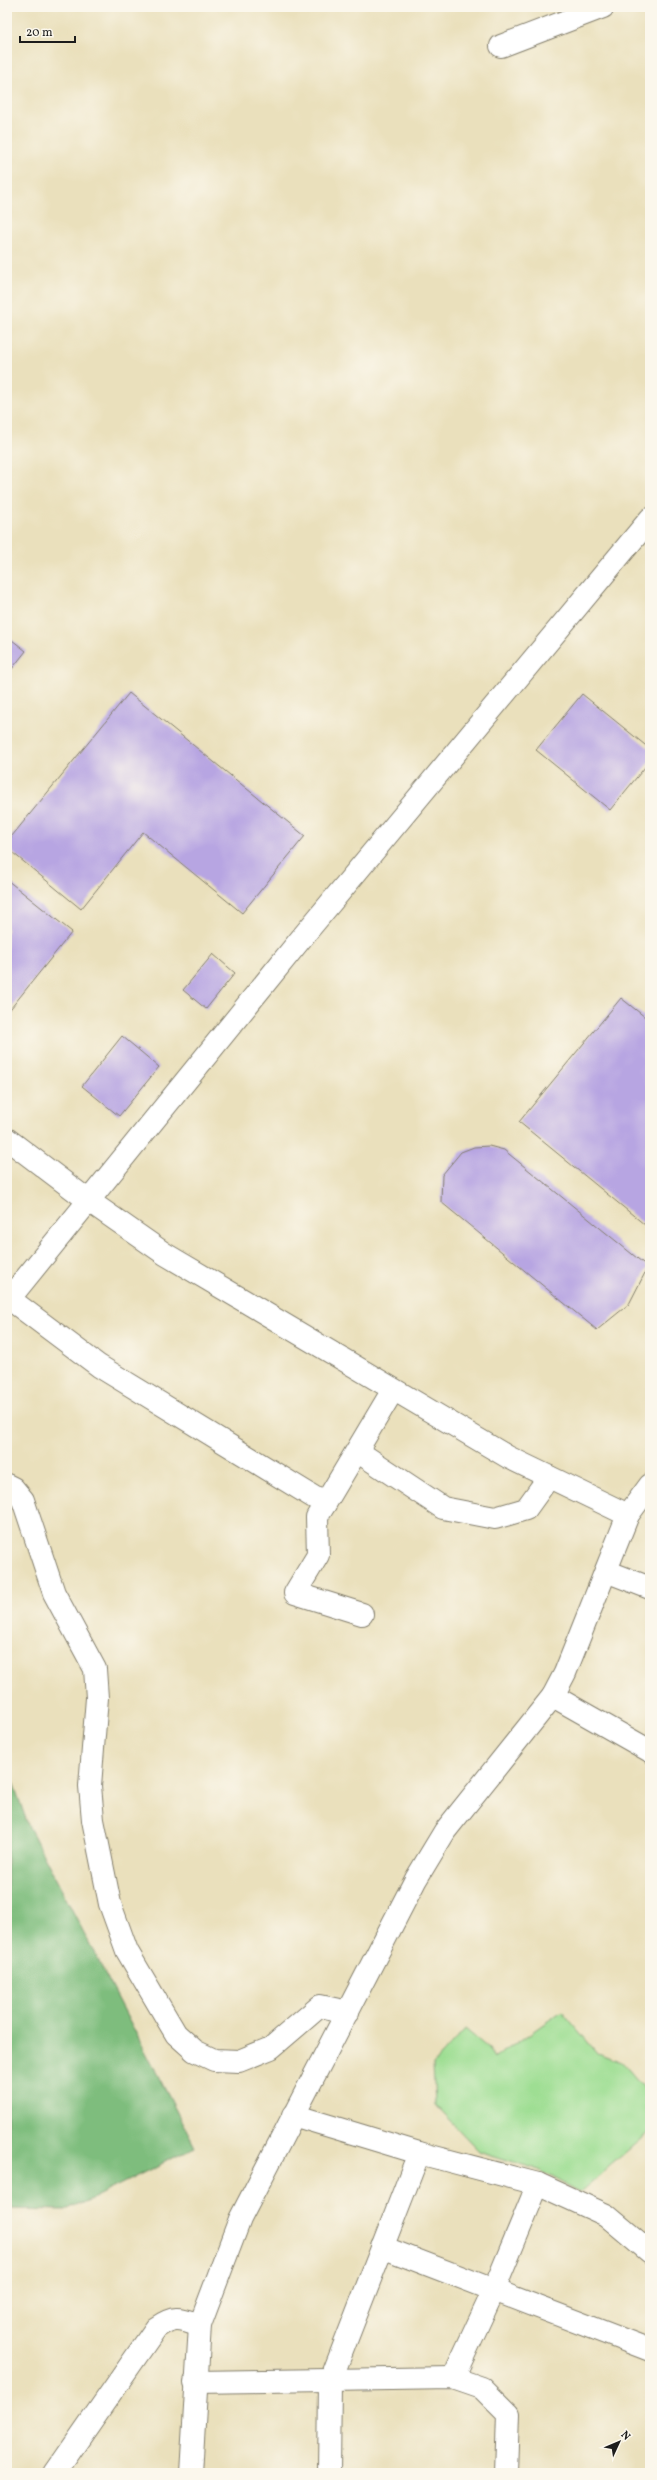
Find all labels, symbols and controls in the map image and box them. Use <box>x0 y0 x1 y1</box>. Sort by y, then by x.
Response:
scale bar <box>20 18 75 44</box>
text: 20 m <box>26 25 53 41</box>
north arrow <box>599 2422 639 2462</box>
text: N <box>617 2428 633 2444</box>

